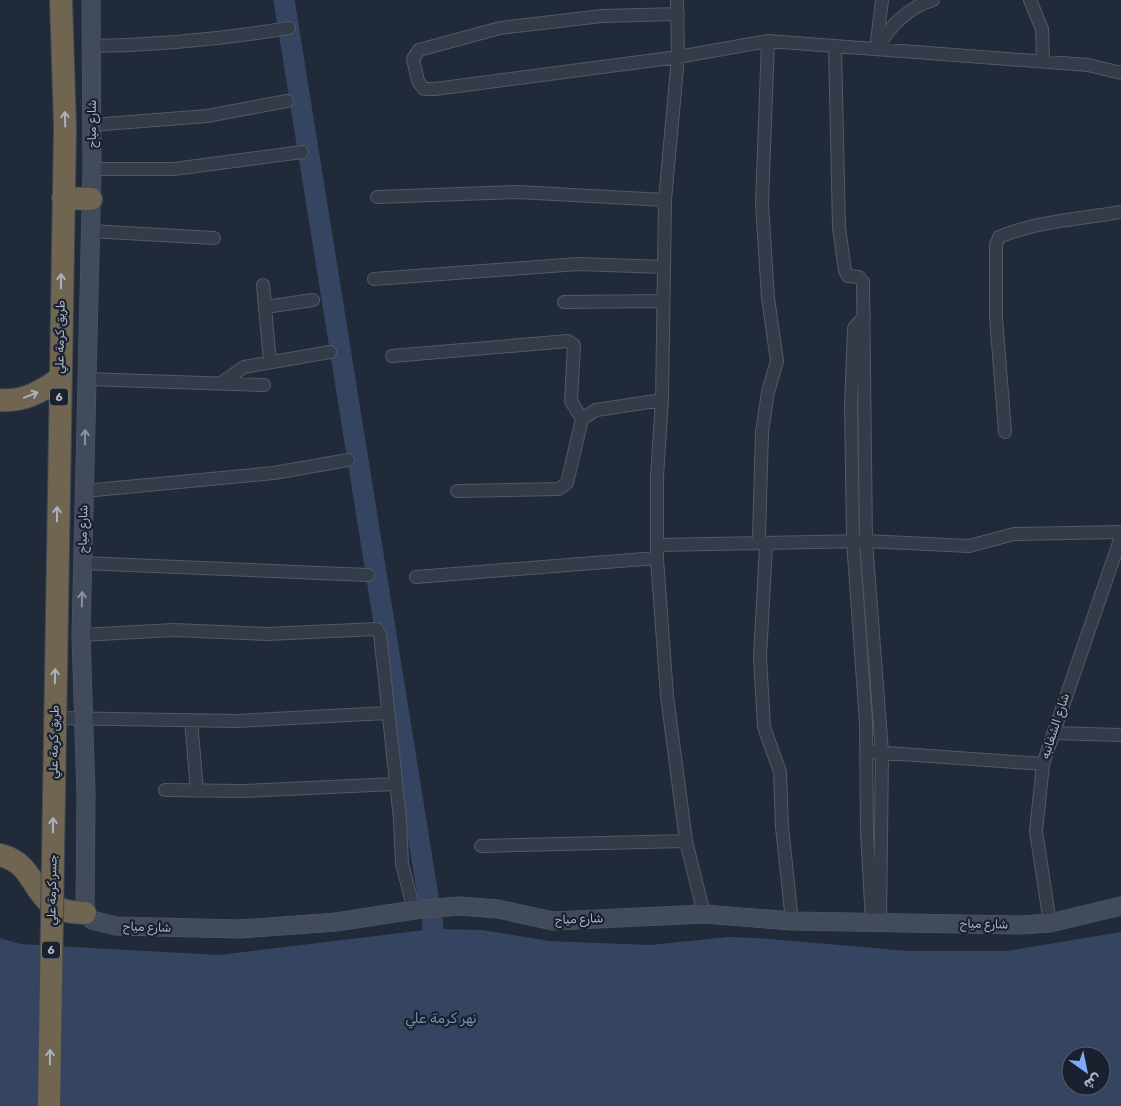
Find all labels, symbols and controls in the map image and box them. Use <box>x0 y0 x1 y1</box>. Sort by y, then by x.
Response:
street label: شارع مياح <box>85 100 101 148</box>
one-way arrow <box>60 111 69 127</box>
one-way arrow <box>57 274 66 290</box>
street label: طريق كرمة علي <box>52 300 70 374</box>
road number: 6 <box>50 388 68 406</box>
one-way arrow <box>23 390 39 399</box>
one-way arrow <box>80 429 90 446</box>
street label: شارع مياح <box>76 505 92 553</box>
one-way arrow <box>52 506 62 522</box>
one-way arrow <box>77 592 87 608</box>
one-way arrow <box>50 668 60 684</box>
street label: شارع الشغانبه <box>1038 691 1074 761</box>
street label: طريق كرمة علي <box>46 705 64 779</box>
one-way arrow <box>48 817 58 834</box>
street label: جسر كرمة علي <box>44 854 62 926</box>
street label: شارع مياح <box>554 911 604 929</box>
street label: شارع مياح <box>960 917 1008 933</box>
street label: شارع مياح <box>122 919 172 937</box>
road number: 6 <box>42 942 60 958</box>
water label: نهر كرمة علي <box>405 1010 477 1029</box>
north arrow <box>1061 1046 1111 1096</box>
one-way arrow <box>45 1050 55 1066</box>
text: ش <box>1081 1070 1105 1094</box>

